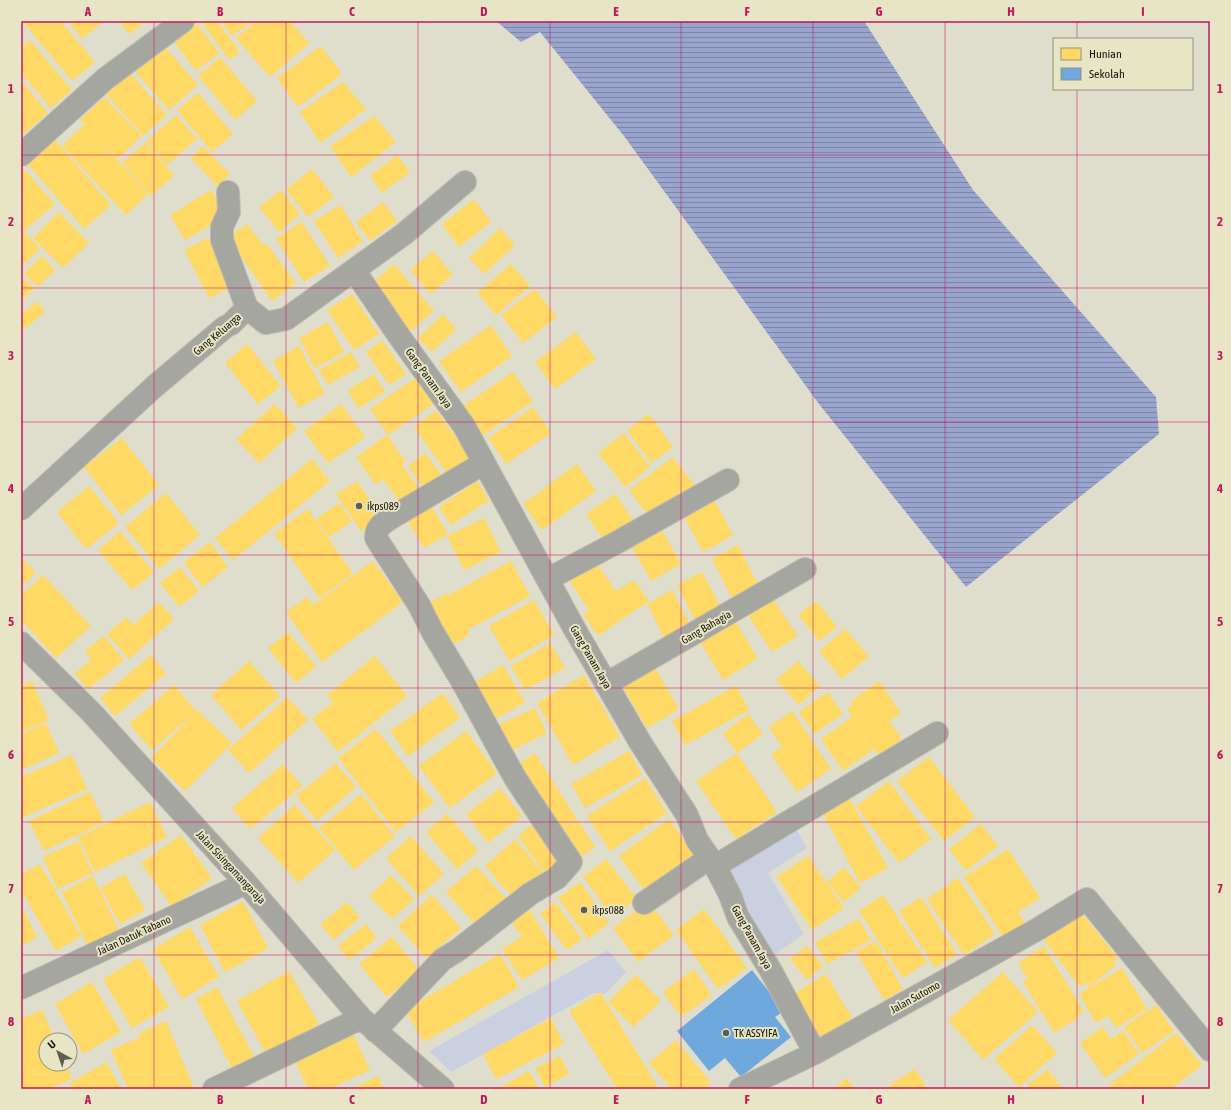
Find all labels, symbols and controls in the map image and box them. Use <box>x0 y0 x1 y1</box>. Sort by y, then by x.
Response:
text: A <box>84 4 92 19</box>
text: B <box>217 4 224 19</box>
text: C <box>349 4 355 19</box>
text: D <box>480 4 488 19</box>
text: E <box>613 4 619 19</box>
text: F <box>744 4 750 19</box>
text: G <box>876 4 883 19</box>
text: H <box>1007 4 1015 19</box>
text: I <box>1141 4 1145 19</box>
legend <box>1053 38 1193 90</box>
text: Hunian <box>1089 47 1122 61</box>
text: Sekolah <box>1089 67 1125 81</box>
text: 1 <box>8 81 14 96</box>
text: 1 <box>1217 81 1223 96</box>
text: 2 <box>8 214 14 229</box>
text: 2 <box>1217 214 1223 229</box>
street label: Gang Keluarga <box>191 311 243 357</box>
street label: Gang Panam Jaya <box>403 346 455 410</box>
text: 3 <box>8 348 14 363</box>
text: 3 <box>1217 348 1223 363</box>
text: 4 <box>7 481 14 496</box>
text: 4 <box>1216 481 1223 496</box>
place label: ikps089 <box>367 500 399 512</box>
marker: ikps089 <box>354 501 364 511</box>
street label: Gang Bahagia <box>679 608 733 646</box>
text: 5 <box>8 614 14 629</box>
text: 5 <box>1217 614 1223 629</box>
street label: Gang Panam Jaya <box>568 623 614 691</box>
text: 6 <box>8 747 14 762</box>
text: 6 <box>1217 747 1223 762</box>
street label: Jalan Sisingamangaraja <box>194 828 268 906</box>
text: 7 <box>8 881 14 896</box>
text: 7 <box>1217 881 1223 896</box>
street label: Gang Panam Jaya <box>730 903 774 971</box>
place label: ikps088 <box>592 904 624 916</box>
marker: ikps088 <box>579 905 589 915</box>
street label: Jalan Datuk Tabano <box>95 913 173 957</box>
street label: Jalan Sutomo <box>888 978 942 1016</box>
text: 8 <box>8 1014 14 1029</box>
text: 8 <box>1217 1014 1223 1029</box>
place label: TK ASSYIFA <box>734 1027 778 1039</box>
marker: TK ASSYIFA <box>721 1028 731 1038</box>
north arrow <box>38 1032 78 1072</box>
text: U <box>45 1038 58 1051</box>
text: A <box>84 1092 92 1107</box>
text: B <box>217 1092 224 1107</box>
text: C <box>349 1092 355 1107</box>
text: D <box>480 1092 488 1107</box>
text: E <box>613 1092 619 1107</box>
text: F <box>744 1092 750 1107</box>
text: G <box>876 1092 883 1107</box>
text: H <box>1007 1092 1015 1107</box>
text: I <box>1141 1092 1145 1107</box>

